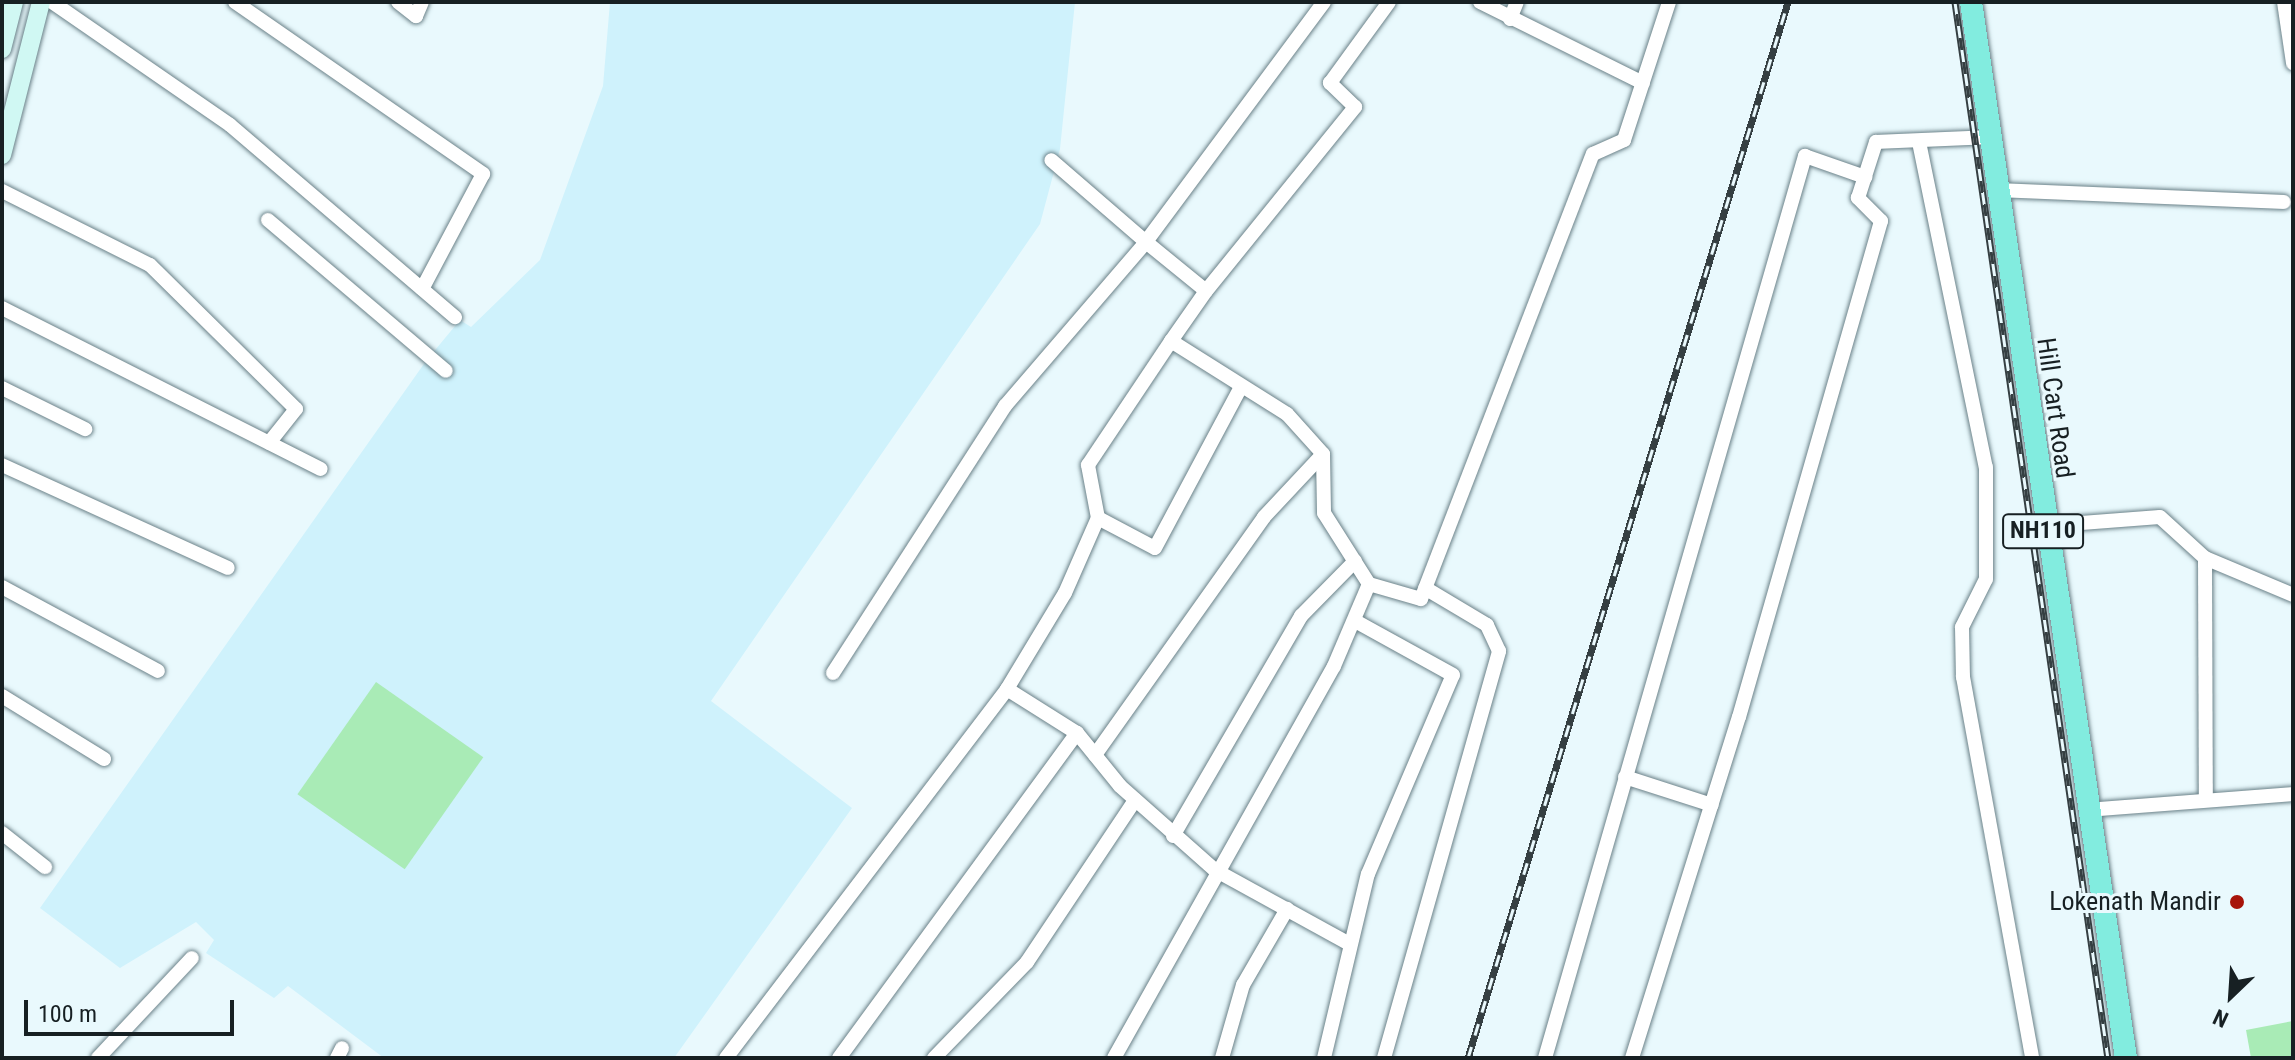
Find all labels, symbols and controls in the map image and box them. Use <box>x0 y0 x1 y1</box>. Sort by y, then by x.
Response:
street label: Hill Cart Road <box>2030 336 2080 480</box>
road number: NH110 <box>2001 511 2085 551</box>
place label: Lokenath Mandir <box>2049 886 2221 918</box>
marker: Lokenath Mandir <box>2228 893 2246 911</box>
north arrow <box>2191 956 2271 1036</box>
scale bar <box>28 984 238 1034</box>
text: 100 m <box>38 1000 97 1028</box>
text: N <box>2209 1004 2232 1032</box>

